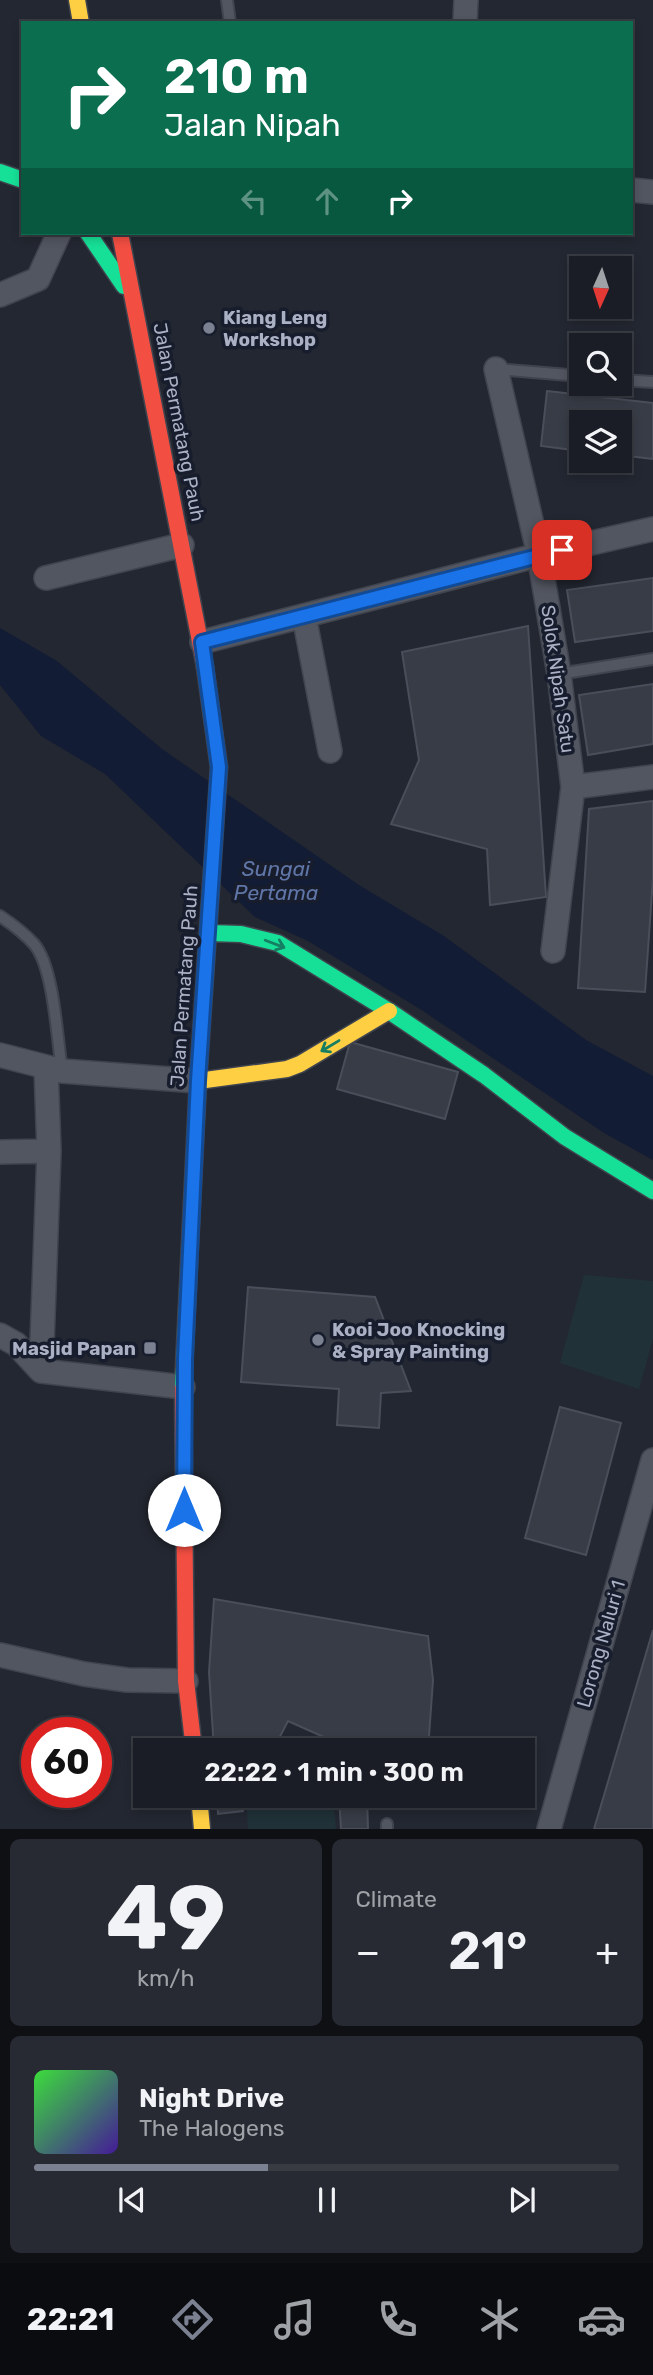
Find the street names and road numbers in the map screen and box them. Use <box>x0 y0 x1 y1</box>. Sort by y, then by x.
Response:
street label: Jalan Permatang Pauh <box>148 321 210 523</box>
street label: Solok Nipah Satu <box>536 603 580 755</box>
street label: Jalan Permatang Pauh <box>165 884 203 1088</box>
street label: Lorong Naluri 1 <box>572 1578 630 1710</box>

